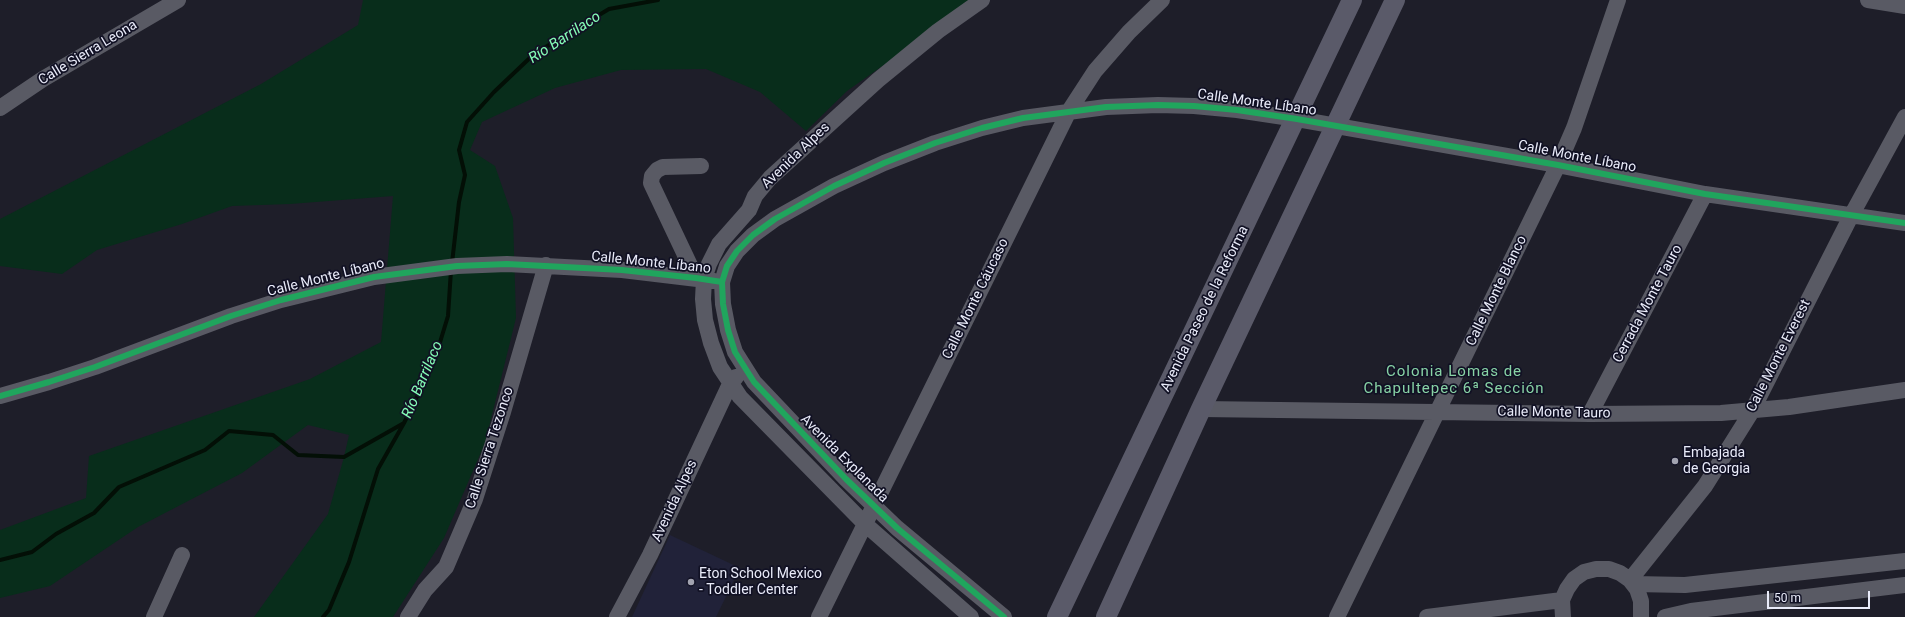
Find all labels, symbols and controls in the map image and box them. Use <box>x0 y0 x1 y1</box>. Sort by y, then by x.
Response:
water label: Río Barrilaco <box>526 8 604 68</box>
street label: Calle Sierra Leona <box>36 17 140 89</box>
street label: Calle Monte Líbano <box>1196 86 1318 120</box>
street label: Avenida Alpes <box>758 119 834 193</box>
street label: Calle Monte Líbano <box>1516 137 1638 177</box>
street label: Avenida Paseo de la Reforma <box>1157 223 1253 395</box>
street label: Calle Monte Blanco <box>1463 233 1531 349</box>
street label: Calle Monte Cáucaso <box>939 236 1013 362</box>
street label: Cerrada Monte Tauro <box>1610 242 1686 366</box>
street label: Calle Monte Líbano <box>590 248 712 278</box>
street label: Calle Monte Líbano <box>266 255 386 301</box>
street label: Calle Monte Everest <box>1743 297 1815 415</box>
water label: Río Barrilaco <box>399 339 447 421</box>
district label: Colonia Lomas de Chapultepec 6ª Sección <box>1374 363 1534 398</box>
street label: Calle Sierra Tezonco <box>462 385 518 511</box>
street label: Calle Monte Tauro <box>1497 404 1611 422</box>
street label: Avenida Explanada <box>796 411 892 507</box>
place label: Embajada de Georgia <box>1683 445 1750 478</box>
marker: Embajada de Georgia <box>1670 456 1680 466</box>
street label: Avenida Alpes <box>649 458 701 544</box>
place label: Eton School Mexico - Toddler Center <box>699 566 822 598</box>
marker: Eton School Mexico - Toddler Center <box>686 577 696 587</box>
scale bar <box>1769 583 1872 609</box>
text: 50 m <box>1774 591 1801 605</box>

